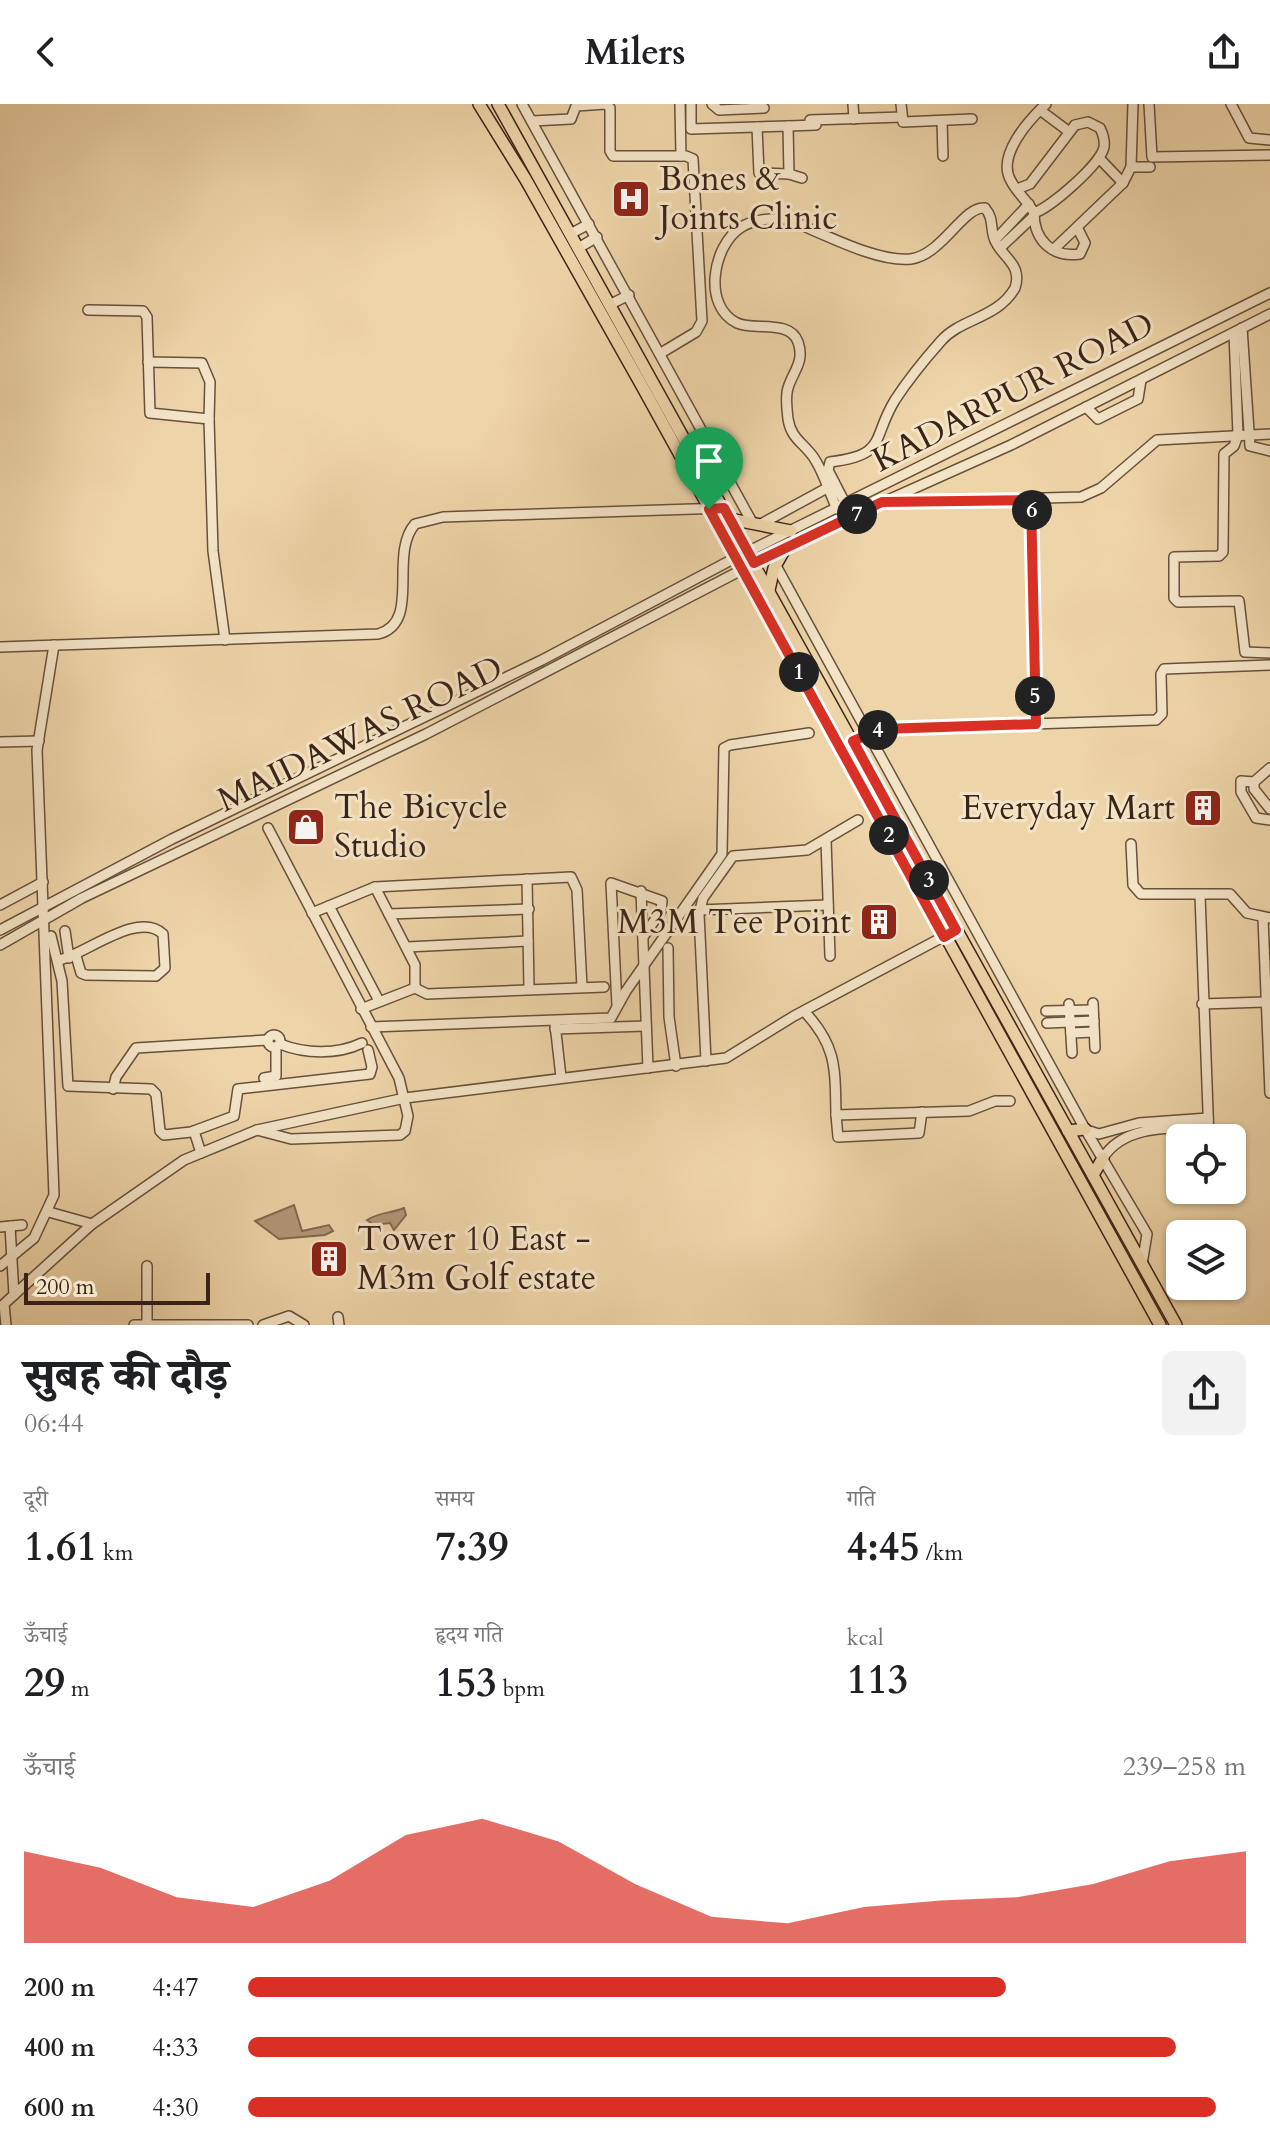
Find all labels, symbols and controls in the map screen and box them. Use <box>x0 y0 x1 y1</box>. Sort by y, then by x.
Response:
text: Milers <box>584 28 686 77</box>
icon: back <box>24 30 68 74</box>
icon: share <box>1202 30 1246 74</box>
place label: Bones & Joints Clinic <box>654 156 838 241</box>
hospital icon: Bones & Joints Clinic <box>610 178 652 220</box>
street label: KADARPUR ROAD <box>864 301 1162 483</box>
pin <box>675 427 743 509</box>
icon: arrive <box>687 439 731 483</box>
pin: 6 <box>1012 490 1052 530</box>
pin: 7 <box>837 494 877 534</box>
text: 6 <box>1026 495 1038 525</box>
text: 7 <box>851 499 863 529</box>
street label: MAIDAWAS ROAD <box>210 645 510 823</box>
pin: 1 <box>779 652 819 692</box>
text: 1 <box>793 657 805 687</box>
pin: 5 <box>1015 676 1055 716</box>
text: 5 <box>1029 681 1041 711</box>
pin: 4 <box>858 710 898 750</box>
text: 4 <box>872 715 884 745</box>
place label: The Bicycle Studio <box>334 784 508 869</box>
place label: Everyday Mart <box>961 785 1175 831</box>
building icon: Everyday Mart <box>1182 787 1224 829</box>
shop icon: The Bicycle Studio <box>285 806 327 848</box>
pin: 2 <box>869 815 909 855</box>
text: 2 <box>883 820 895 850</box>
pin: 3 <box>909 860 949 900</box>
text: 3 <box>923 865 935 895</box>
place label: M3M Tee Point <box>617 899 851 945</box>
building icon: M3M Tee Point <box>858 901 900 943</box>
map controls <box>1166 1124 1246 1300</box>
button: locate <box>1166 1124 1246 1204</box>
place label: Tower 10 East - M3m Golf estate <box>357 1216 596 1301</box>
button: layers <box>1166 1220 1246 1300</box>
building icon: Tower 10 East - M3m Golf estate <box>308 1238 350 1280</box>
scale bar <box>24 1269 210 1305</box>
text: 200 m <box>36 1272 94 1302</box>
text: सुबह की दौड़ <box>24 1346 228 1406</box>
button: share <box>1162 1351 1246 1435</box>
text: 06:44 <box>24 1406 84 1441</box>
text: दूरी <box>24 1484 48 1514</box>
text: समय <box>435 1484 474 1514</box>
text: गति <box>847 1484 875 1514</box>
text: 1.61 <box>24 1520 97 1575</box>
text: 7:39 <box>435 1520 508 1575</box>
text: 4:45 <box>847 1520 920 1575</box>
text: km <box>97 1538 133 1568</box>
text: /km <box>920 1538 963 1568</box>
text: ऊँचाई <box>24 1620 67 1650</box>
text: हृदय गति <box>435 1620 503 1650</box>
text: kcal <box>847 1623 884 1653</box>
text: 113 <box>847 1653 908 1708</box>
text: 29 <box>24 1656 65 1711</box>
text: 153 <box>435 1656 497 1711</box>
text: m <box>65 1674 90 1704</box>
text: bpm <box>497 1674 545 1704</box>
text: ऊँचाई <box>24 1749 75 1784</box>
text: 239–258 m <box>1123 1749 1246 1784</box>
text: 200 m <box>24 1970 95 2005</box>
text: 4:47 <box>152 1970 199 2005</box>
text: 400 m <box>24 2030 95 2065</box>
text: 4:33 <box>152 2030 199 2065</box>
text: 600 m <box>24 2090 95 2125</box>
text: 4:30 <box>152 2090 199 2125</box>

